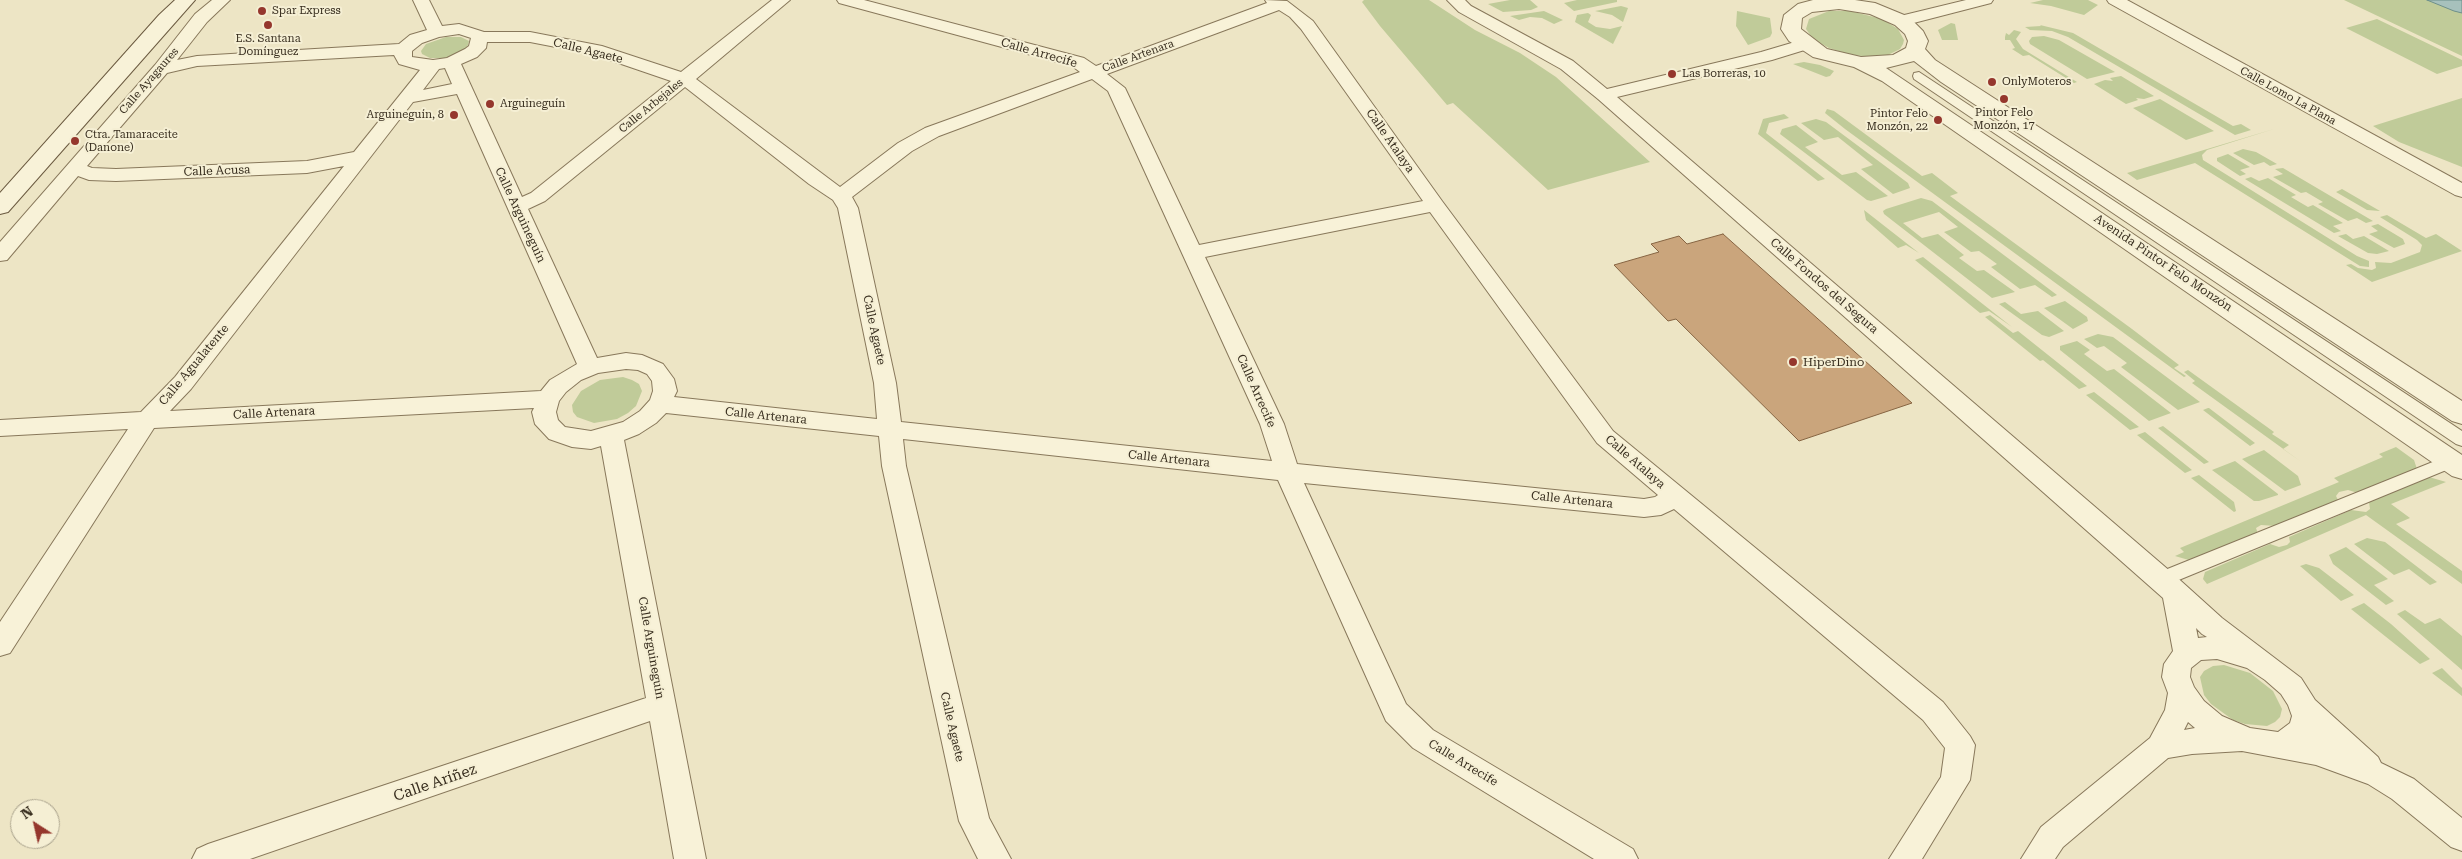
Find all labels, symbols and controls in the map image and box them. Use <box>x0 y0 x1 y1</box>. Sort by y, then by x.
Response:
place label: Spar Express <box>272 4 341 18</box>
marker: Spar Express <box>256 5 268 17</box>
marker: E.S. Santana Domínguez <box>262 19 274 31</box>
place label: E.S. Santana Domínguez <box>235 32 301 58</box>
street label: Calle Agaete <box>552 35 624 67</box>
street label: Calle Arrecife <box>999 35 1079 71</box>
street label: Calle Artenara <box>1100 37 1176 75</box>
street label: Calle Ayagaures <box>117 45 181 117</box>
street label: Calle Lomo La Plana <box>2238 64 2338 128</box>
place label: Las Borreras, 10 <box>1682 67 1766 81</box>
marker: Las Borreras, 10 <box>1666 68 1678 80</box>
place label: OnlyMoteros <box>2002 75 2071 89</box>
street label: Calle Arbejales <box>616 76 686 136</box>
marker: OnlyMoteros <box>1986 76 1998 88</box>
marker: Pintor Felo Monzón, 17 <box>1998 93 2010 105</box>
place label: Arguineguín <box>500 97 565 111</box>
marker: Arguineguín <box>484 98 496 110</box>
street label: Calle Atalaya <box>1363 106 1417 176</box>
place label: Pintor Felo Monzón, 17 <box>1973 106 2035 132</box>
place label: Pintor Felo Monzón, 22 <box>1867 107 1928 133</box>
place label: Arguineguín, 8 <box>367 108 444 122</box>
marker: Arguineguín, 8 <box>448 109 460 121</box>
marker: Pintor Felo Monzón, 22 <box>1932 114 1944 126</box>
place label: Ctra. Tamaraceite (Danone) <box>85 128 178 154</box>
marker: Ctra. Tamaraceite (Danone) <box>69 135 81 147</box>
street label: Calle Acusa <box>183 163 251 179</box>
street label: Calle Arguineguín <box>492 165 548 265</box>
street label: Avenida Pintor Felo Monzón <box>2091 211 2235 315</box>
street label: Calle Fondos del Segura <box>1767 235 1881 337</box>
street label: Calle Agaete <box>860 294 888 366</box>
street label: Calle Agualatente <box>156 322 232 408</box>
street label: Calle Arrecife <box>1233 352 1279 430</box>
place label: HiperDino <box>1803 355 1864 369</box>
marker: HiperDino <box>1787 356 1799 368</box>
street label: Calle Artenara <box>233 404 315 422</box>
street label: Calle Artenara <box>724 405 808 427</box>
street label: Calle Atalaya <box>1602 432 1668 492</box>
street label: Calle Artenara <box>1127 448 1211 470</box>
street label: Calle Artenara <box>1530 489 1614 511</box>
street label: Calle Arguineguín <box>635 596 667 700</box>
street label: Calle Agaete <box>937 691 967 763</box>
street label: Calle Arrecife <box>1426 737 1500 789</box>
street label: Calle Aríñez <box>391 760 479 806</box>
north arrow <box>10 799 60 849</box>
text: N <box>18 803 36 822</box>

